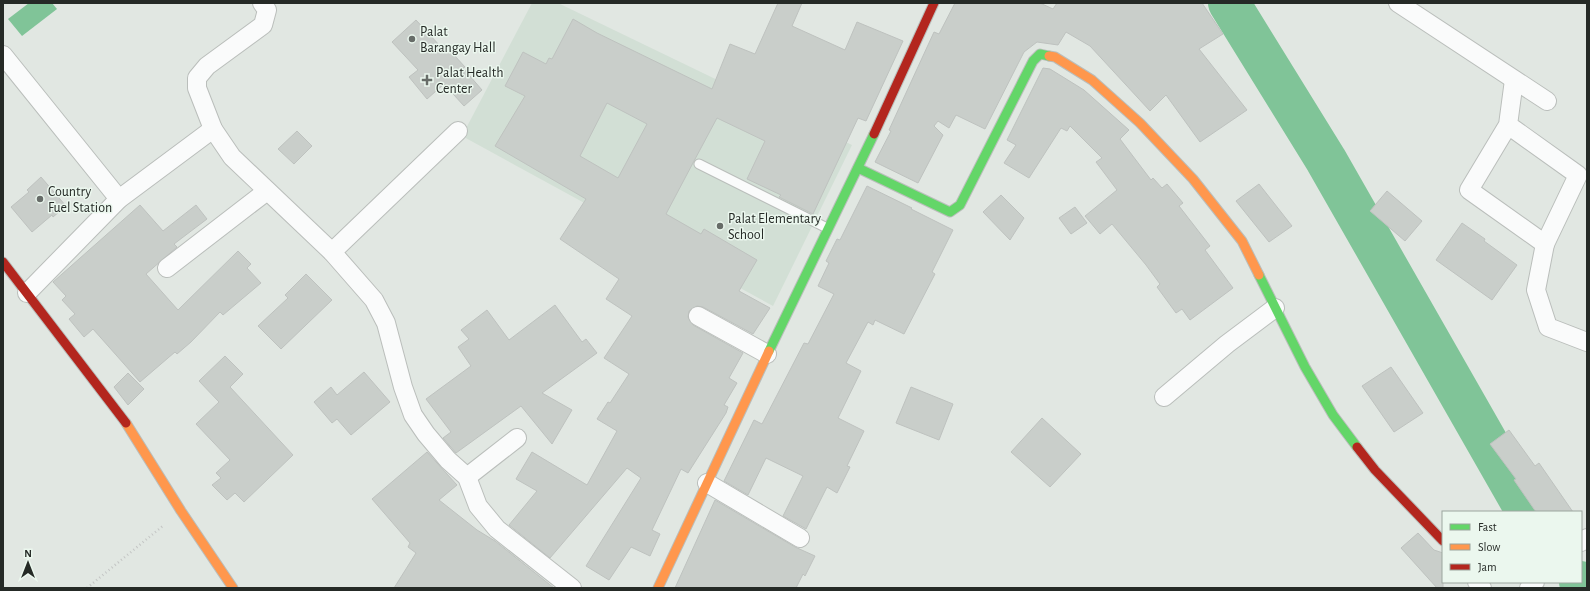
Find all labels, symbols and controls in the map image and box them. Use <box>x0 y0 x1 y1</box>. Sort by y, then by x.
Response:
place label: Palat Barangay Hall <box>420 25 496 55</box>
marker: Palat Barangay Hall <box>407 34 417 44</box>
place label: Palat Health Center <box>436 66 504 96</box>
marker: Palat Health Center <box>421 74 433 86</box>
place label: Country Fuel Station <box>48 185 112 215</box>
marker: Country Fuel Station <box>35 194 45 204</box>
place label: Palat Elementary School <box>728 212 821 242</box>
marker: Palat Elementary School <box>715 221 725 231</box>
legend <box>1442 511 1582 583</box>
text: Fast <box>1478 521 1497 533</box>
text: Slow <box>1478 541 1500 553</box>
north arrow <box>8 543 48 583</box>
text: N <box>24 548 32 559</box>
text: Jam <box>1478 561 1497 573</box>

